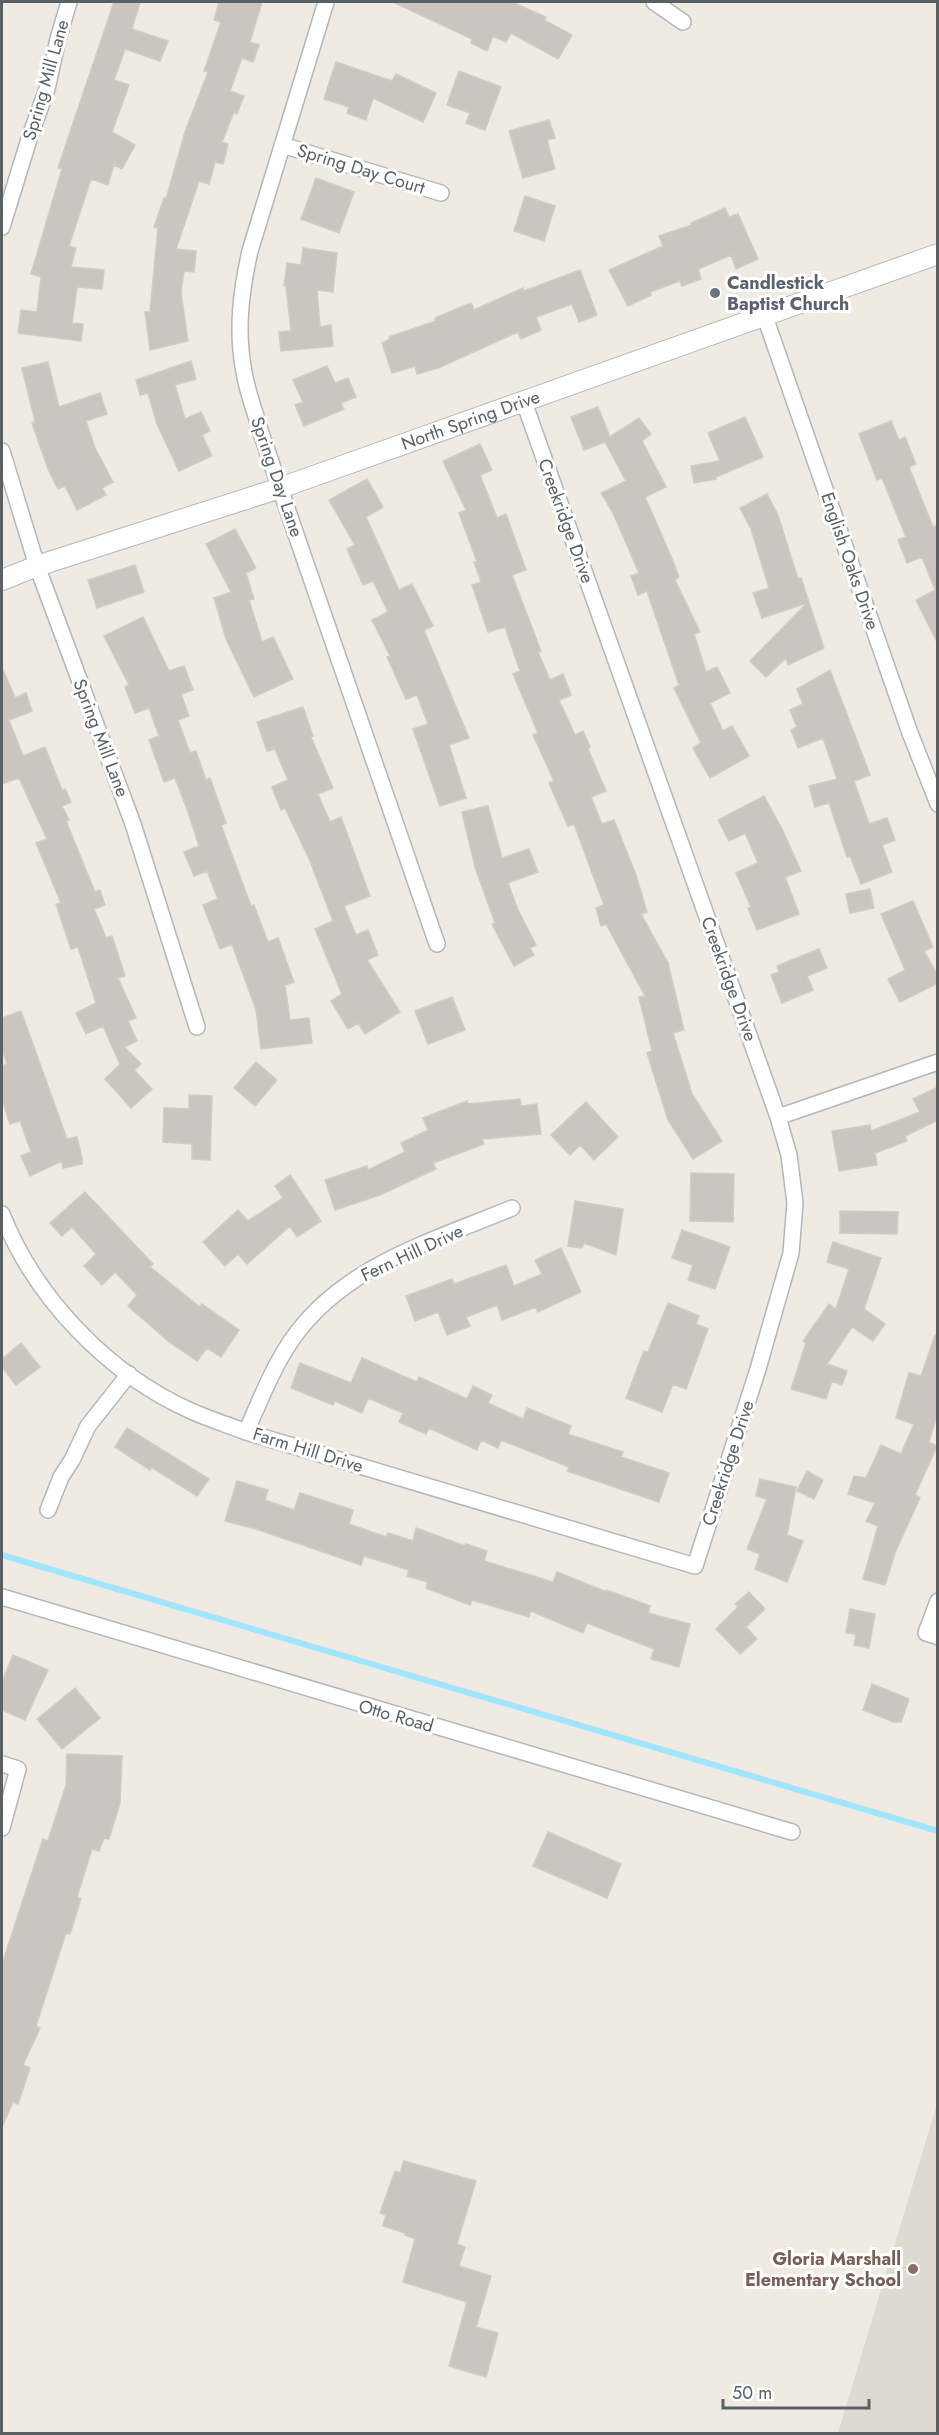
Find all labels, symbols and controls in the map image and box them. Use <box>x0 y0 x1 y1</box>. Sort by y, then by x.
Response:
street label: Spring Mill Lane <box>16 17 76 143</box>
street label: Spring Day Court <box>294 137 429 201</box>
place label: Candlestick Baptist Church <box>727 270 849 317</box>
marker: Candlestick Baptist Church <box>708 286 722 300</box>
street label: North Spring Drive <box>398 384 543 457</box>
street label: Spring Day Lane <box>244 413 310 541</box>
street label: Creekridge Drive <box>531 455 601 587</box>
street label: English Oaks Drive <box>814 489 886 633</box>
street label: Spring Mill Lane <box>67 675 135 801</box>
street label: Creekridge Drive <box>694 913 764 1045</box>
street label: Fern Hill Drive <box>357 1218 467 1288</box>
street label: Creekridge Drive <box>695 1397 761 1529</box>
street label: Farm Hill Drive <box>250 1421 366 1479</box>
street label: Otto Road <box>355 1693 437 1739</box>
place label: Gloria Marshall Elementary School <box>745 2246 901 2293</box>
marker: Gloria Marshall Elementary School <box>906 2262 920 2276</box>
scale bar <box>723 2372 868 2410</box>
text: 50 m <box>732 2380 772 2406</box>

